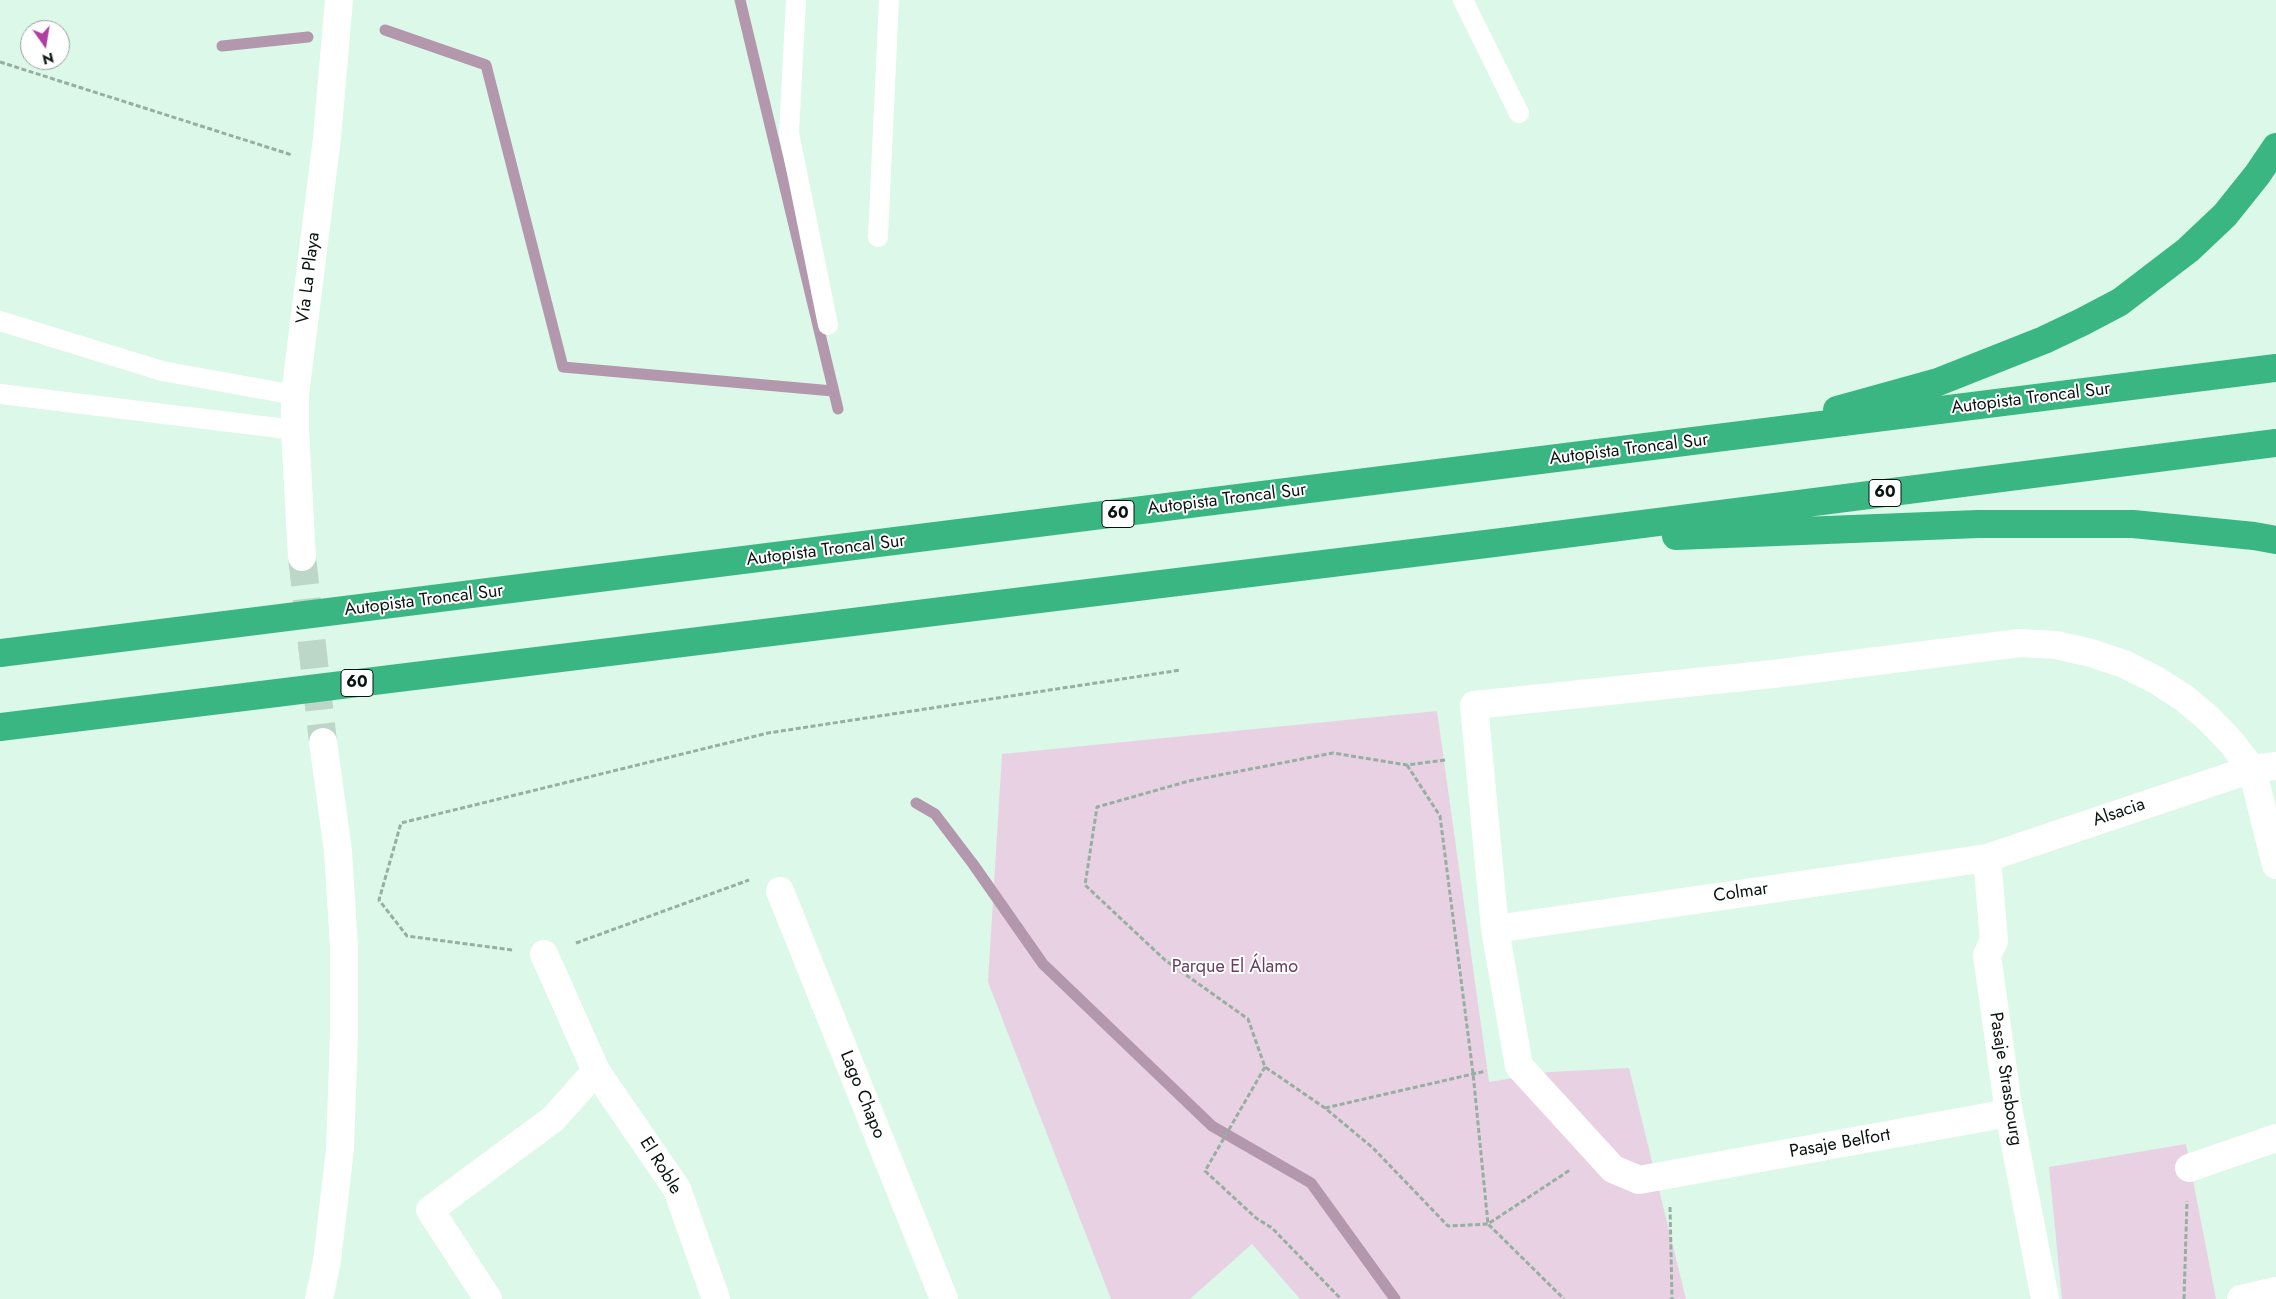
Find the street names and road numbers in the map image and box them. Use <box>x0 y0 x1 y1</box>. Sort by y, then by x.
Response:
street label: Vía La Playa <box>293 231 325 325</box>
street label: Autopista Troncal Sur <box>1950 379 2112 419</box>
street label: Autopista Troncal Sur <box>1548 430 1710 470</box>
road number: 60 <box>1869 479 1901 506</box>
street label: Autopista Troncal Sur <box>1146 480 1308 520</box>
road number: 60 <box>1102 500 1134 528</box>
street label: Autopista Troncal Sur <box>745 531 907 571</box>
street label: Autopista Troncal Sur <box>343 581 505 621</box>
road number: 60 <box>341 670 373 696</box>
street label: Alsacia <box>2090 794 2148 832</box>
street label: Colmar <box>1712 878 1770 908</box>
street label: Pasaje Strasbourg <box>1984 1011 2026 1147</box>
street label: Lago Chapo <box>835 1048 889 1142</box>
street label: Pasaje Belfort <box>1788 1125 1892 1163</box>
street label: El Roble <box>634 1134 686 1198</box>

